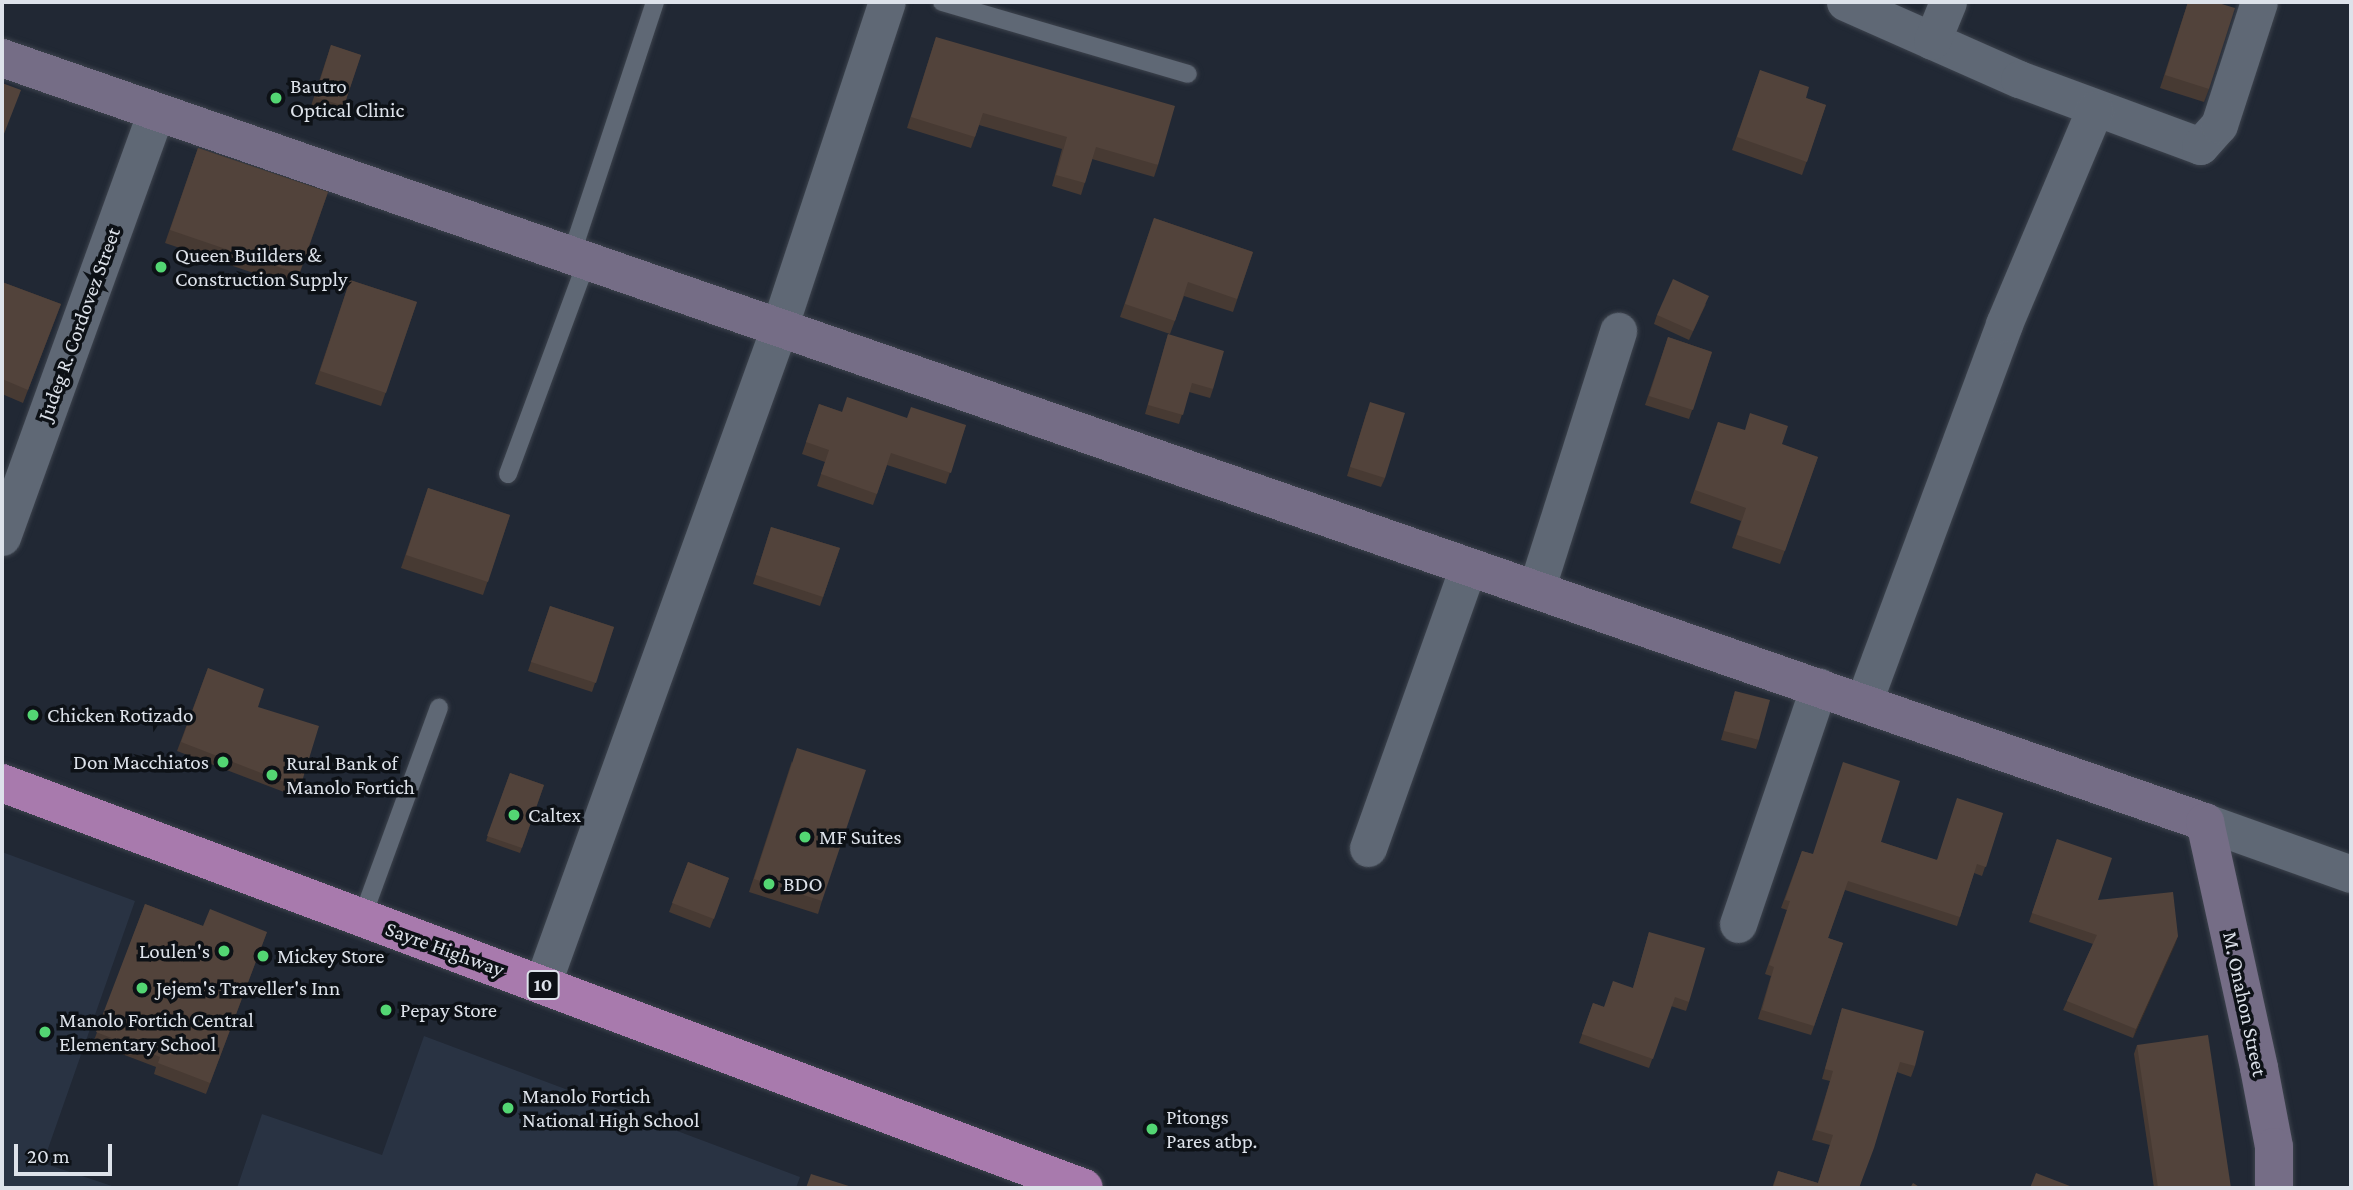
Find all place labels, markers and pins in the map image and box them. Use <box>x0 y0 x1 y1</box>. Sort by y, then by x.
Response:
place label: Bautro Optical Clinic <box>290 73 404 123</box>
marker: Bautro Optical Clinic <box>268 90 284 106</box>
place label: Queen Builders & Construction Supply <box>175 242 348 292</box>
marker: Queen Builders & Construction Supply <box>153 259 169 275</box>
place label: Chicken Rotizado <box>47 702 193 728</box>
marker: Chicken Rotizado <box>25 707 41 723</box>
place label: Don Macchiatos <box>73 749 209 775</box>
place label: Rural Bank of Manolo Fortich <box>286 750 415 800</box>
marker: Don Macchiatos <box>215 754 231 770</box>
marker: Rural Bank of Manolo Fortich <box>264 767 280 783</box>
place label: Caltex <box>528 802 581 828</box>
marker: Caltex <box>506 807 522 823</box>
place label: MF Suites <box>819 824 901 850</box>
marker: MF Suites <box>797 829 813 845</box>
place label: BDO <box>783 871 823 897</box>
marker: BDO <box>761 876 777 892</box>
place label: Loulen's <box>139 938 210 964</box>
marker: Loulen's <box>216 943 232 959</box>
place label: Mickey Store <box>277 943 385 969</box>
marker: Mickey Store <box>255 948 271 964</box>
place label: Jejem's Traveller's Inn <box>156 975 340 1001</box>
marker: Jejem's Traveller's Inn <box>134 980 150 996</box>
place label: Pepay Store <box>400 997 497 1023</box>
marker: Pepay Store <box>378 1002 394 1018</box>
place label: Manolo Fortich Central Elementary School <box>59 1007 254 1057</box>
marker: Manolo Fortich Central Elementary School <box>37 1024 53 1040</box>
place label: Manolo Fortich National High School <box>522 1083 699 1133</box>
marker: Manolo Fortich National High School <box>500 1100 516 1116</box>
place label: Pitongs Pares atbp. <box>1166 1104 1257 1154</box>
marker: Pitongs Pares atbp. <box>1144 1121 1160 1137</box>

